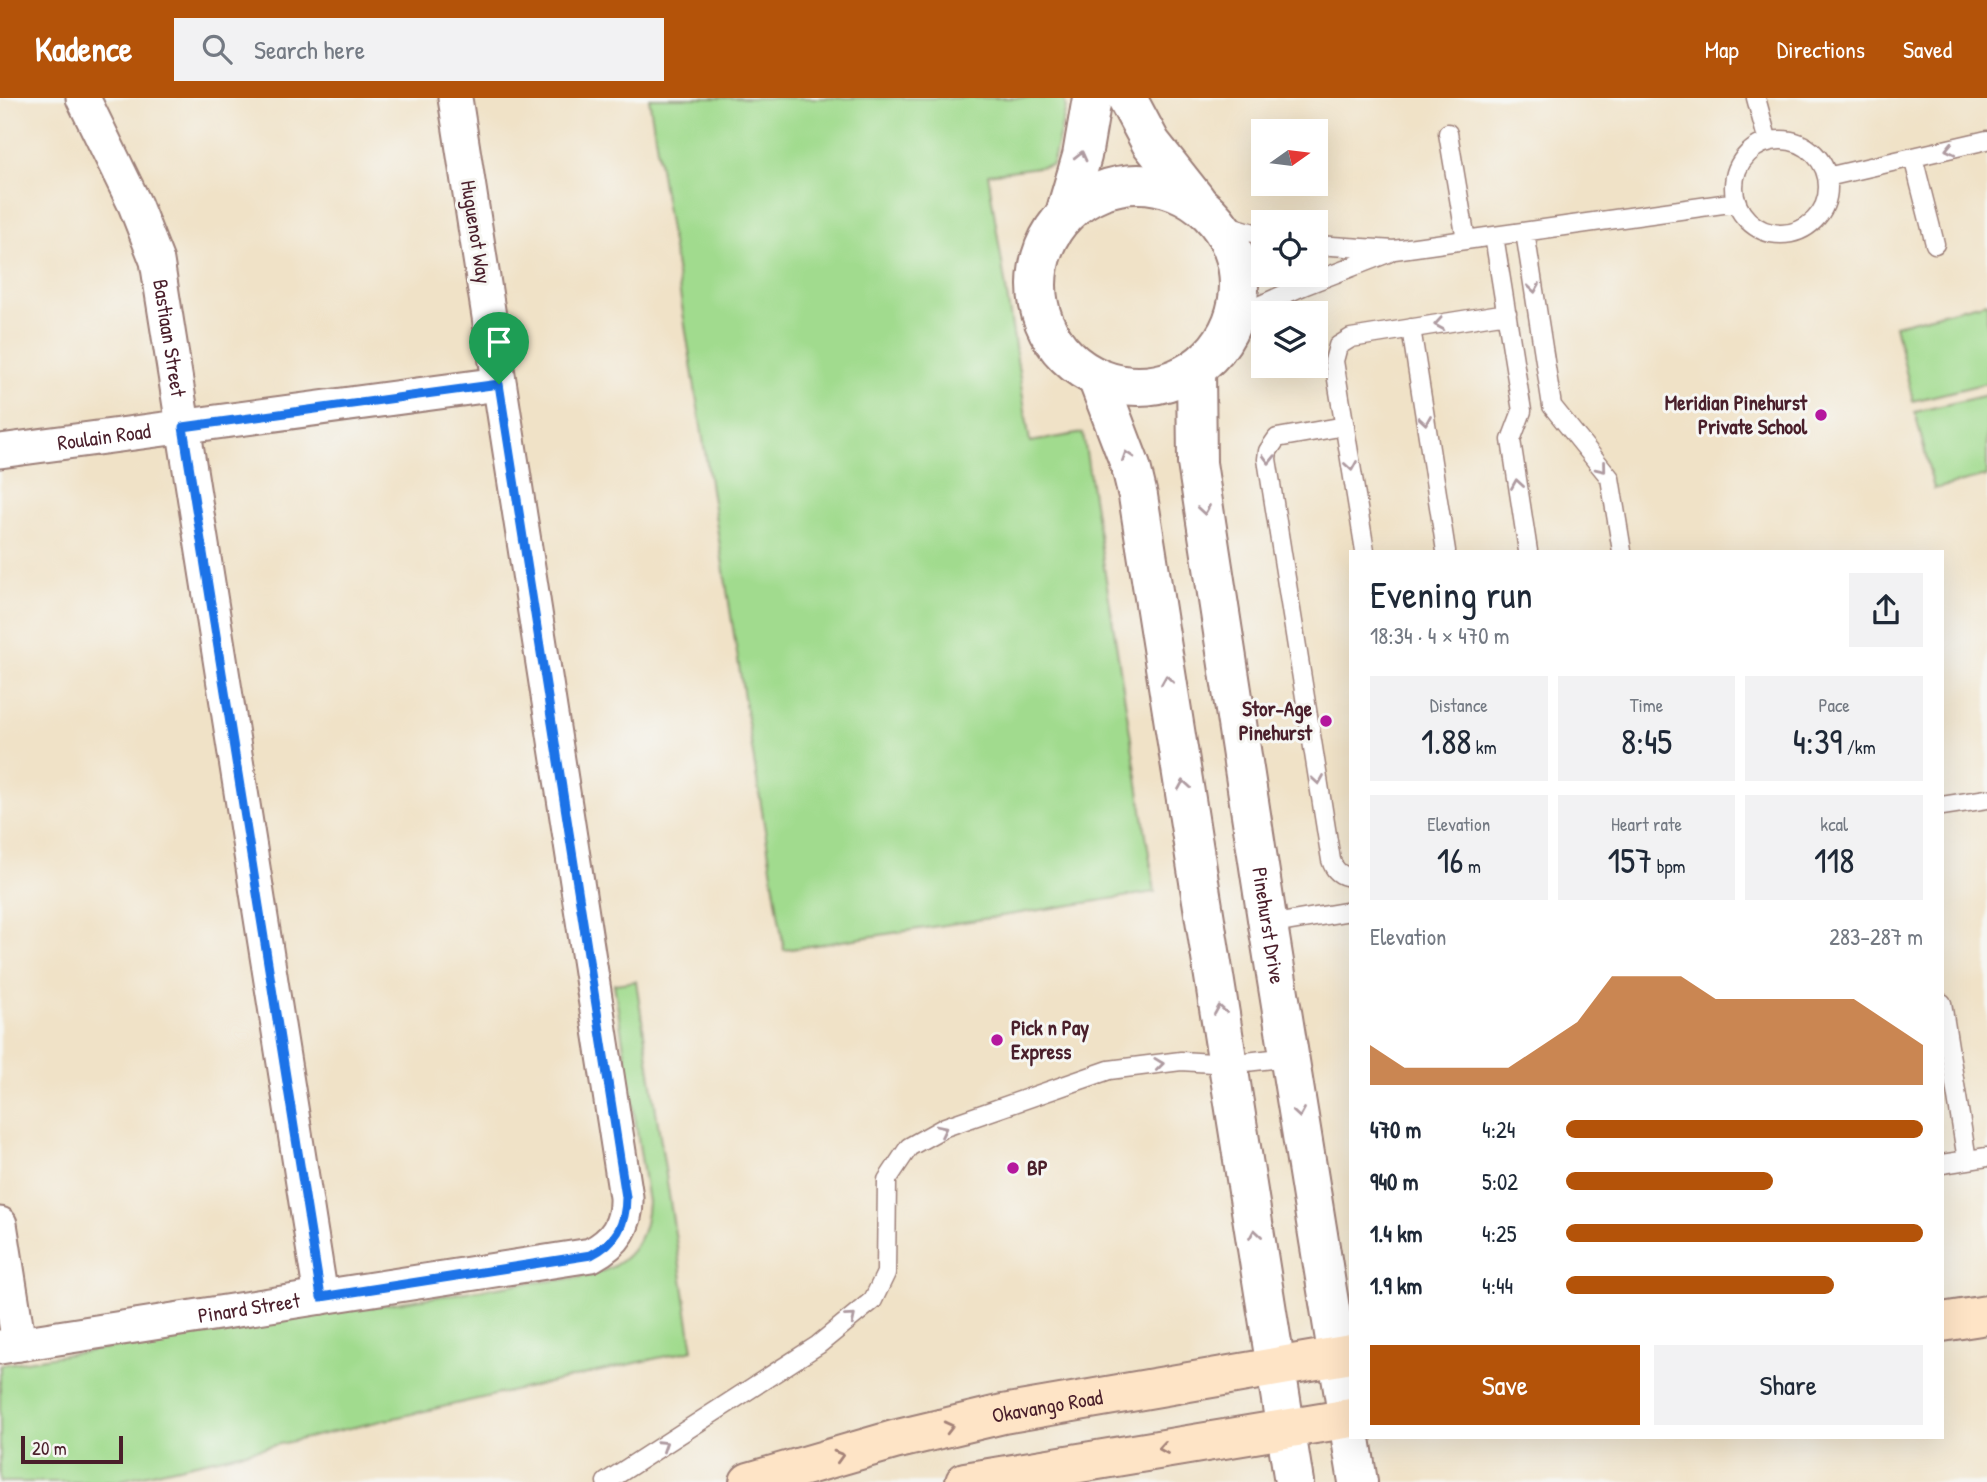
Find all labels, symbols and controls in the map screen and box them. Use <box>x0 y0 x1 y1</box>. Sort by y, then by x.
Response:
search box <box>174 18 664 81</box>
text: Kadence <box>35 27 132 71</box>
icon: search <box>198 30 236 68</box>
text: Search here <box>254 32 365 67</box>
text: Map <box>1705 33 1739 65</box>
text: Directions <box>1777 33 1865 65</box>
text: Saved <box>1903 33 1952 65</box>
north arrow <box>1251 119 1328 196</box>
map controls <box>1251 119 1328 378</box>
one-way arrow <box>1944 140 1956 155</box>
one-way arrow <box>1073 151 1087 163</box>
street label: Huguenot Way <box>454 178 499 286</box>
button: locate <box>1251 210 1328 287</box>
street label: Bastiaan Street <box>146 277 193 399</box>
one-way arrow <box>1526 282 1541 294</box>
button: layers <box>1251 301 1328 378</box>
pin <box>469 312 529 384</box>
one-way arrow <box>1433 316 1445 331</box>
icon: arrive <box>480 323 518 361</box>
place label: Meridian Pinehurst Private School <box>1665 388 1808 441</box>
marker: Meridian Pinehurst Private School <box>1813 407 1829 423</box>
one-way arrow <box>1417 414 1432 426</box>
street label: Roulain Road <box>56 416 152 457</box>
one-way arrow <box>1121 451 1135 463</box>
one-way arrow <box>1262 454 1277 465</box>
one-way arrow <box>1594 459 1606 472</box>
one-way arrow <box>1343 461 1358 472</box>
one-way arrow <box>1510 478 1525 490</box>
one-way arrow <box>1196 504 1211 516</box>
text: Evening run <box>1370 568 1533 620</box>
button: share <box>1849 573 1923 647</box>
text: 18:34 · 4 × 470 m <box>1370 620 1509 651</box>
one-way arrow <box>1160 674 1175 686</box>
text: Distance <box>1430 692 1488 718</box>
text: Time <box>1630 692 1663 718</box>
text: Pace <box>1818 692 1850 718</box>
place label: Stor-Age Pinehurst <box>1239 694 1313 747</box>
marker: Stor-Age Pinehurst <box>1318 713 1334 729</box>
text: 1.88 <box>1421 718 1471 765</box>
text: 8:45 <box>1621 718 1672 765</box>
text: 4:39 <box>1793 718 1842 765</box>
text: km <box>1471 734 1497 760</box>
text: /km <box>1842 734 1876 760</box>
one-way arrow <box>1310 774 1325 786</box>
one-way arrow <box>1177 779 1192 791</box>
text: Elevation <box>1427 811 1490 837</box>
text: Heart rate <box>1611 811 1682 837</box>
text: kcal <box>1820 811 1848 837</box>
text: 16 <box>1437 837 1464 884</box>
text: 157 <box>1607 837 1652 884</box>
text: 118 <box>1814 837 1854 884</box>
text: m <box>1464 853 1481 879</box>
text: bpm <box>1652 853 1686 879</box>
street label: Pinehurst Drive <box>1245 865 1292 986</box>
text: Elevation <box>1370 921 1446 952</box>
text: 283–287 m <box>1829 921 1923 952</box>
one-way arrow <box>1213 1004 1228 1015</box>
place label: Pick n Pay Express <box>1011 1013 1089 1067</box>
marker: Pick n Pay Express <box>989 1032 1005 1048</box>
one-way arrow <box>1153 1056 1164 1071</box>
one-way arrow <box>1291 1107 1306 1119</box>
text: 470 m <box>1370 1114 1421 1145</box>
text: 4:24 <box>1482 1114 1515 1145</box>
one-way arrow <box>935 1124 947 1138</box>
place label: BP <box>1027 1153 1048 1182</box>
marker: BP <box>1005 1160 1021 1176</box>
text: 940 m <box>1370 1166 1418 1197</box>
text: 5:02 <box>1482 1166 1518 1197</box>
text: 1.4 km <box>1370 1218 1422 1249</box>
text: 4:25 <box>1482 1218 1516 1249</box>
one-way arrow <box>1248 1228 1263 1240</box>
text: 1.9 km <box>1370 1270 1422 1301</box>
text: 4:44 <box>1482 1270 1513 1301</box>
street label: Pinard Street <box>196 1285 303 1330</box>
one-way arrow <box>843 1314 856 1326</box>
button: Save <box>1370 1345 1640 1425</box>
button: Share <box>1654 1345 1923 1425</box>
street label: Okavango Road <box>989 1382 1105 1430</box>
one-way arrow <box>943 1421 955 1435</box>
scale bar <box>21 1433 122 1465</box>
text: 20 m <box>32 1435 67 1461</box>
one-way arrow <box>1157 1440 1168 1455</box>
one-way arrow <box>655 1441 668 1453</box>
one-way arrow <box>832 1450 844 1465</box>

